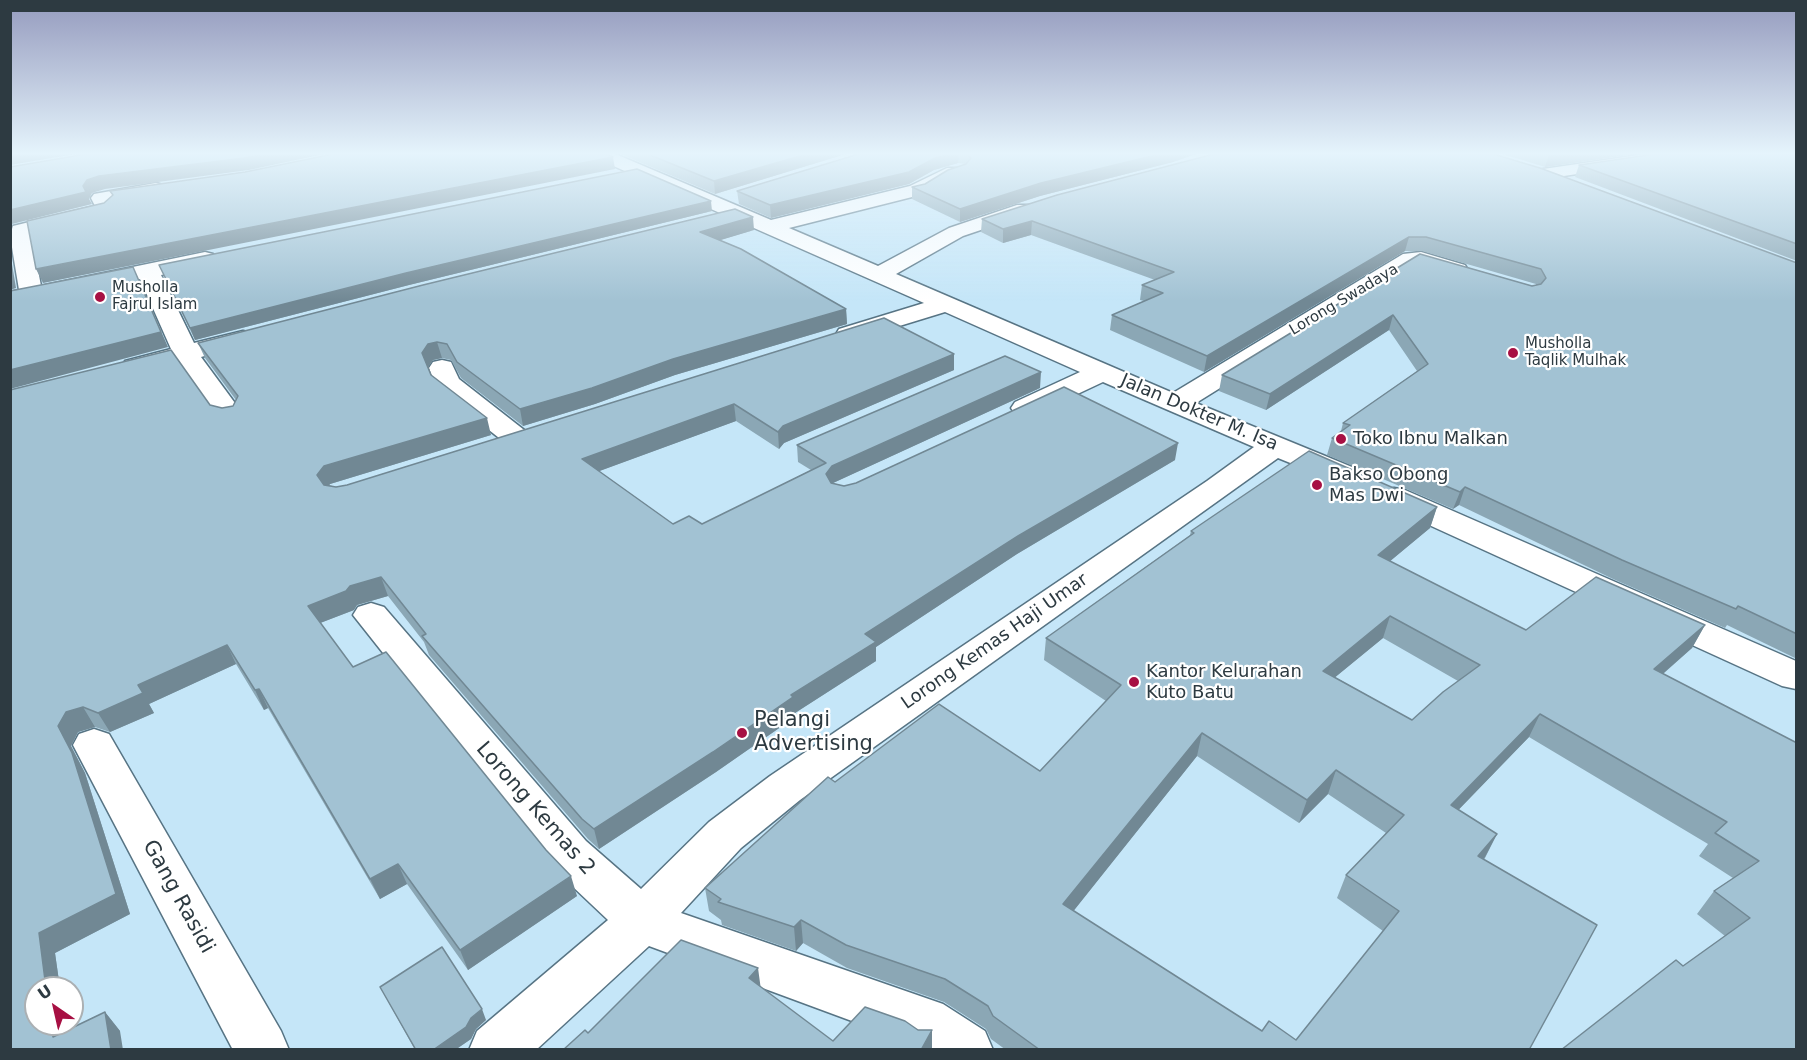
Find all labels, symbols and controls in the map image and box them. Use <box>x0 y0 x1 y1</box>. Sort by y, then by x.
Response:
street label: Lorong Swadaya <box>1286 260 1402 340</box>
place label: Musholla Fajrul Islam <box>112 279 197 314</box>
marker: Musholla Fajrul Islam <box>93 290 107 304</box>
place label: Musholla Taqlik Mulhak <box>1525 335 1626 370</box>
marker: Musholla Taqlik Mulhak <box>1506 346 1520 360</box>
street label: Jalan Dokter M. Isa <box>1117 370 1281 456</box>
place label: Toko Ibnu Malkan <box>1353 428 1508 450</box>
marker: Toko Ibnu Malkan <box>1334 432 1348 446</box>
place label: Bakso Obong Mas Dwi <box>1329 464 1448 506</box>
marker: Bakso Obong Mas Dwi <box>1310 478 1324 492</box>
street label: Lorong Kemas Haji Umar <box>898 569 1092 715</box>
place label: Kantor Kelurahan Kuto Batu <box>1146 661 1302 704</box>
marker: Kantor Kelurahan Kuto Batu <box>1127 675 1141 689</box>
place label: Pelangi Advertising <box>754 708 873 758</box>
marker: Pelangi Advertising <box>735 726 749 740</box>
street label: Lorong Kemas 2 <box>470 737 600 881</box>
street label: Gang Rasidi <box>137 836 219 958</box>
north arrow <box>24 976 84 1036</box>
text: U <box>34 981 55 1004</box>

